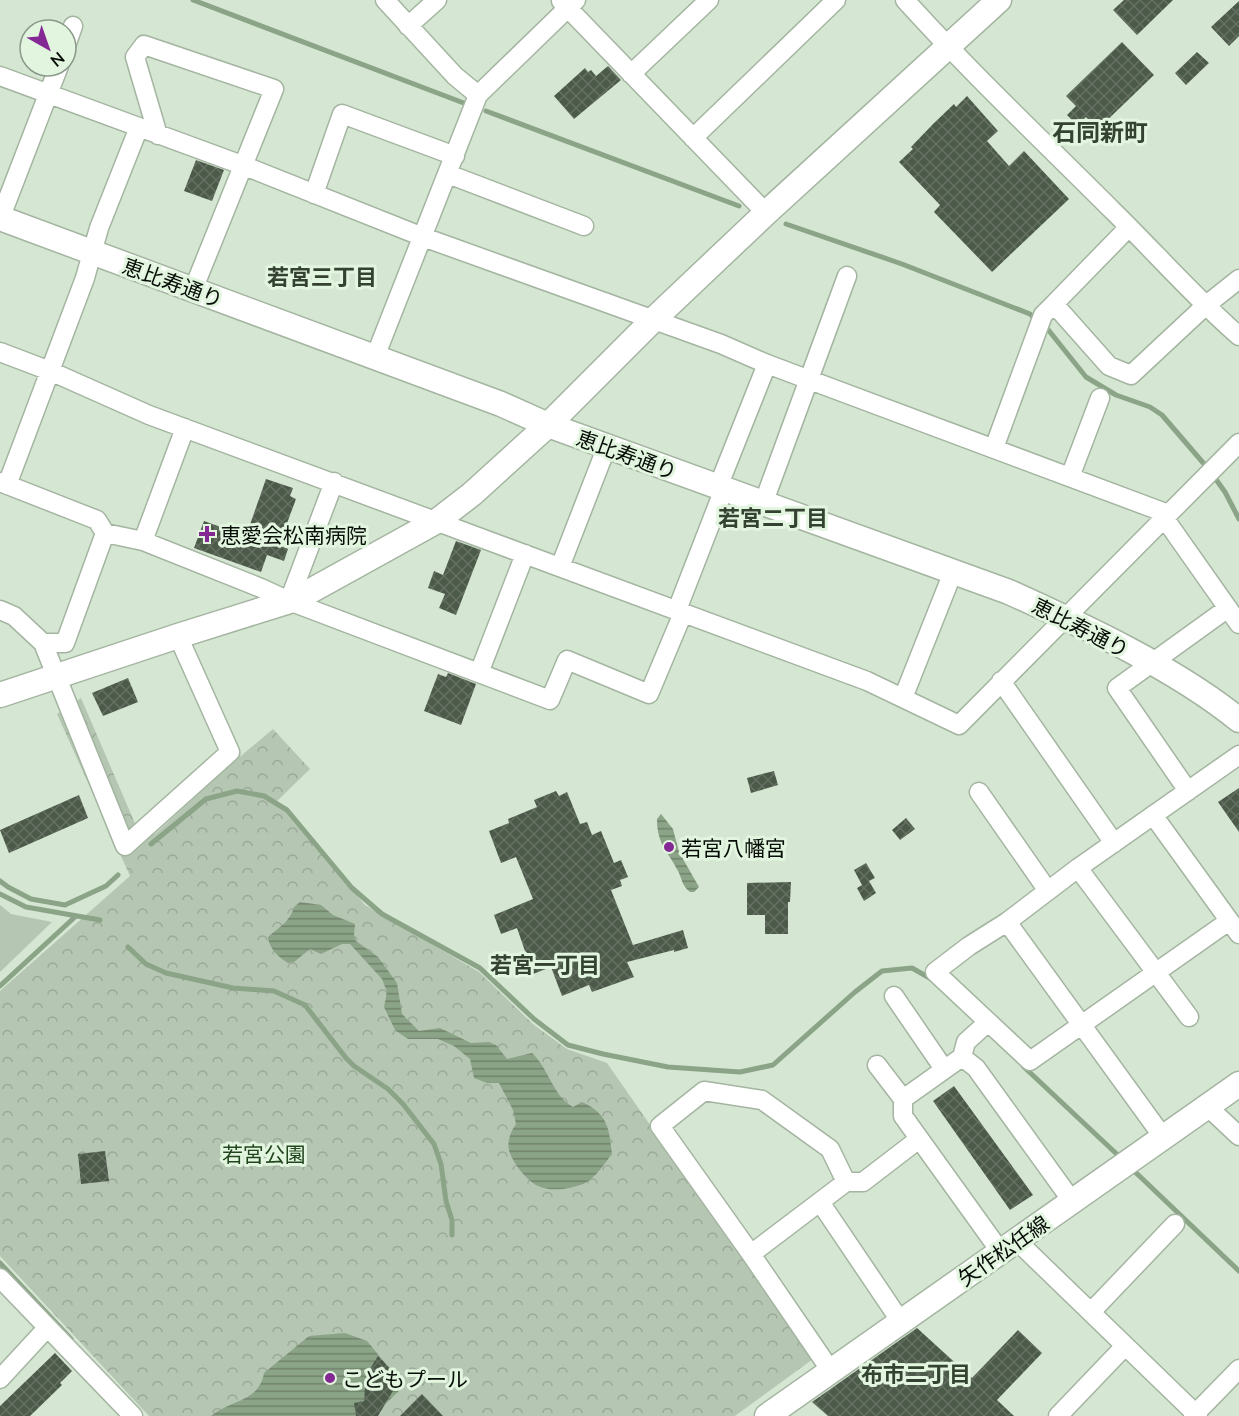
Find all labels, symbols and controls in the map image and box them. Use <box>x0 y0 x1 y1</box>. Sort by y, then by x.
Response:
north arrow <box>18 18 78 78</box>
text: N <box>47 49 69 71</box>
district label: 石同新町 <box>1052 117 1148 146</box>
street label: 恵比寿通り <box>119 252 227 312</box>
district label: 若宮三丁目 <box>267 263 377 290</box>
street label: 恵比寿通り <box>573 424 681 484</box>
district label: 若宮二丁目 <box>718 504 828 531</box>
place label: 恵愛会松南病院 <box>220 522 367 547</box>
marker: 恵愛会松南病院 <box>198 525 216 543</box>
street label: 恵比寿通り <box>1029 592 1133 662</box>
place label: 若宮八幡宮 <box>681 835 786 860</box>
marker: 若宮八幡宮 <box>662 840 676 854</box>
district label: 若宮一丁目 <box>490 951 600 978</box>
park label: 若宮公園 <box>222 1141 306 1166</box>
street label: 矢作松任線 <box>953 1210 1053 1290</box>
district label: 布市二丁目 <box>861 1360 971 1387</box>
place label: こどもプール <box>342 1366 468 1391</box>
marker: こどもプール <box>323 1371 337 1385</box>

